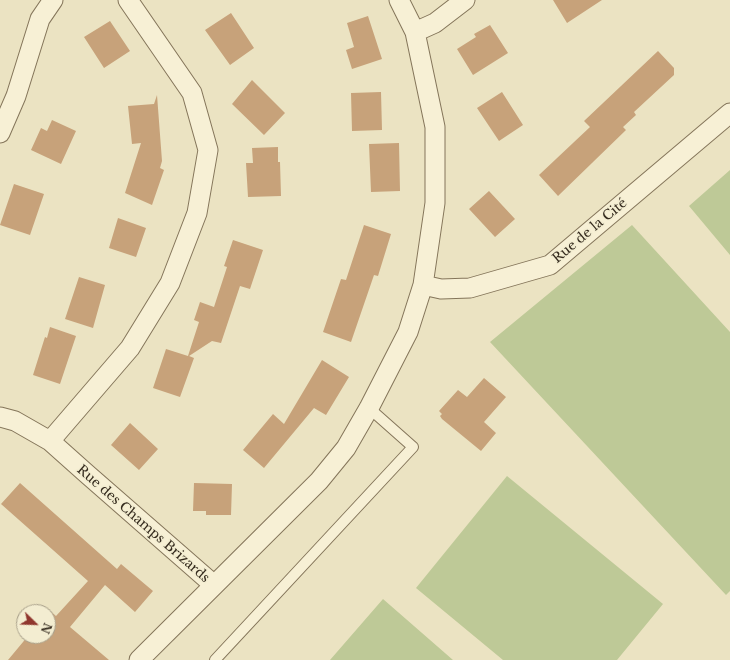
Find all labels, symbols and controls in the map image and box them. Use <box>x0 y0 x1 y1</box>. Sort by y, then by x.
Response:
street label: Rue de la Cité <box>550 195 630 267</box>
street label: Rue des Champs Brizards <box>73 462 213 586</box>
north arrow <box>16 604 56 644</box>
text: N <box>38 621 55 636</box>

